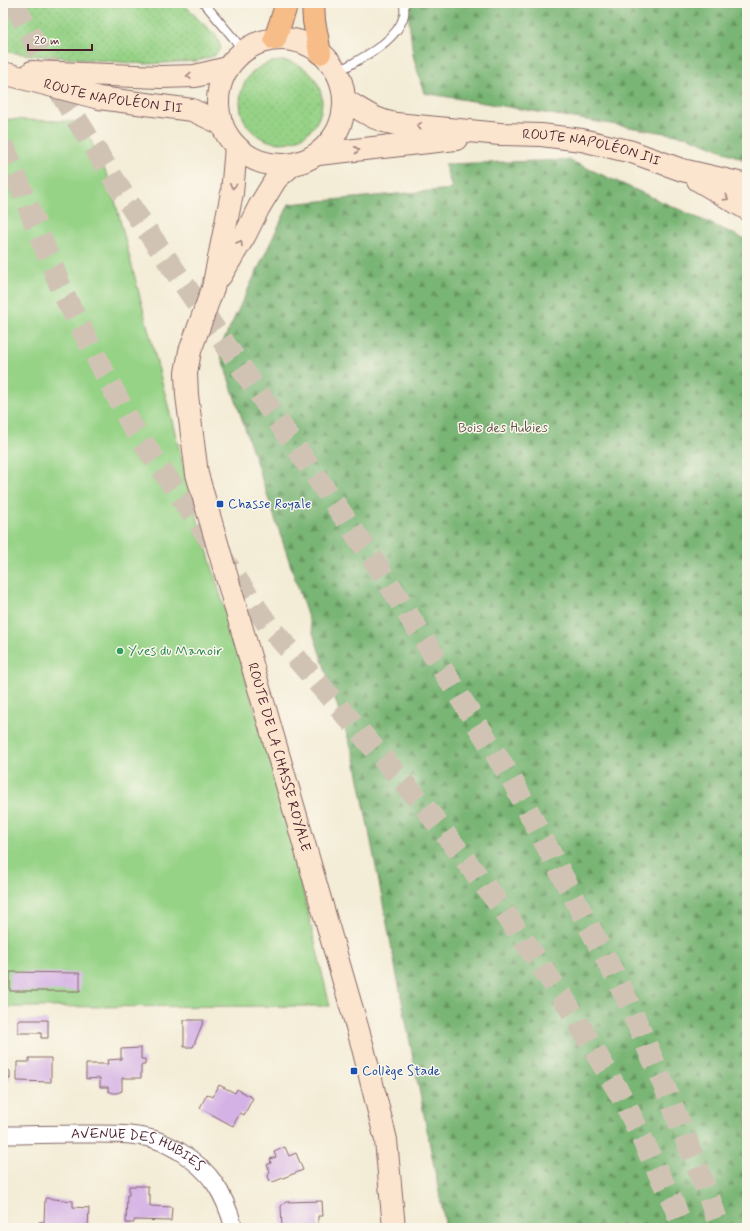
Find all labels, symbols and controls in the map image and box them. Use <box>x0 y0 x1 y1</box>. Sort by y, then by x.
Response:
scale bar <box>28 26 92 52</box>
text: 20 m <box>34 33 60 49</box>
one-way arrow <box>186 71 193 80</box>
street label: ROUTE NAPOLÉON III <box>42 75 184 118</box>
one-way arrow <box>416 122 422 131</box>
street label: ROUTE NAPOLÉON III <box>522 126 663 170</box>
one-way arrow <box>353 146 360 155</box>
one-way arrow <box>228 183 237 189</box>
one-way arrow <box>722 193 729 200</box>
one-way arrow <box>236 240 243 247</box>
park label: Bois des Hubies <box>458 419 548 437</box>
place label: Chasse Royale <box>228 495 311 513</box>
marker: Chasse Royale <box>215 499 225 509</box>
place label: Yves du Manoir <box>128 642 223 660</box>
marker: Yves du Manoir <box>115 646 125 656</box>
street label: ROUTE DE LA CHASSE ROYALE <box>243 661 315 854</box>
place label: Collège Stade <box>362 1062 441 1080</box>
marker: Collège Stade <box>349 1066 359 1076</box>
street label: AVENUE DES HUBIES <box>71 1125 208 1175</box>

